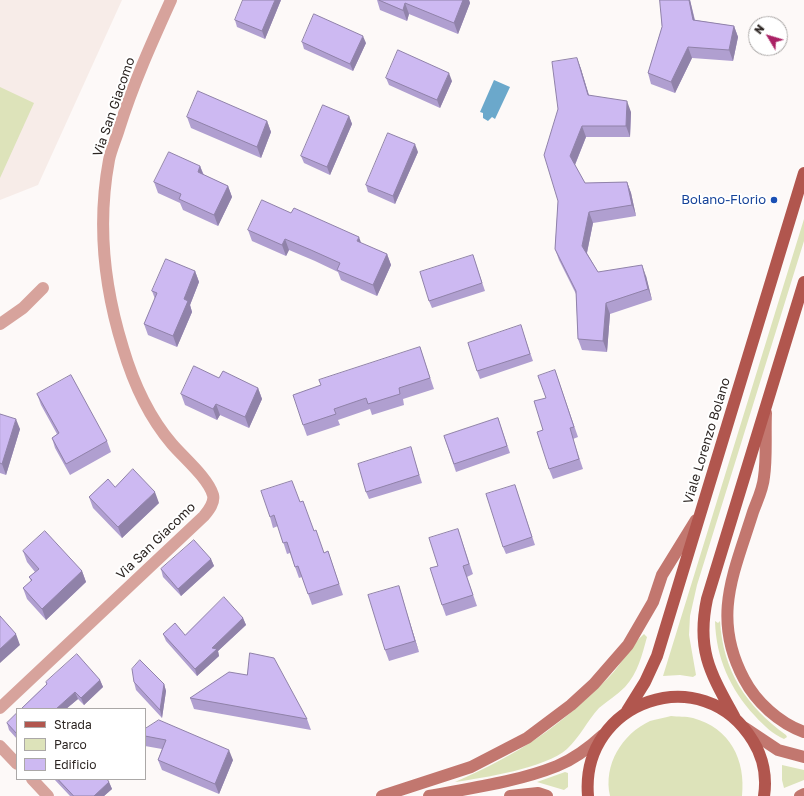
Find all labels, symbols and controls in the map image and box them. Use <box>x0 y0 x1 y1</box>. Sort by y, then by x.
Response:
north arrow <box>748 16 788 56</box>
text: N <box>751 22 767 36</box>
street label: Via San Giacomo <box>90 55 138 159</box>
place label: Bolano-Florio <box>681 192 766 208</box>
marker: Bolano-Florio <box>769 195 779 205</box>
street label: Viale Lorenzo Bolano <box>680 376 734 506</box>
street label: Via San Giacomo <box>113 499 199 583</box>
legend <box>16 708 146 780</box>
text: Strada <box>54 717 92 732</box>
text: Parco <box>54 737 87 752</box>
text: Edificio <box>54 757 96 772</box>

